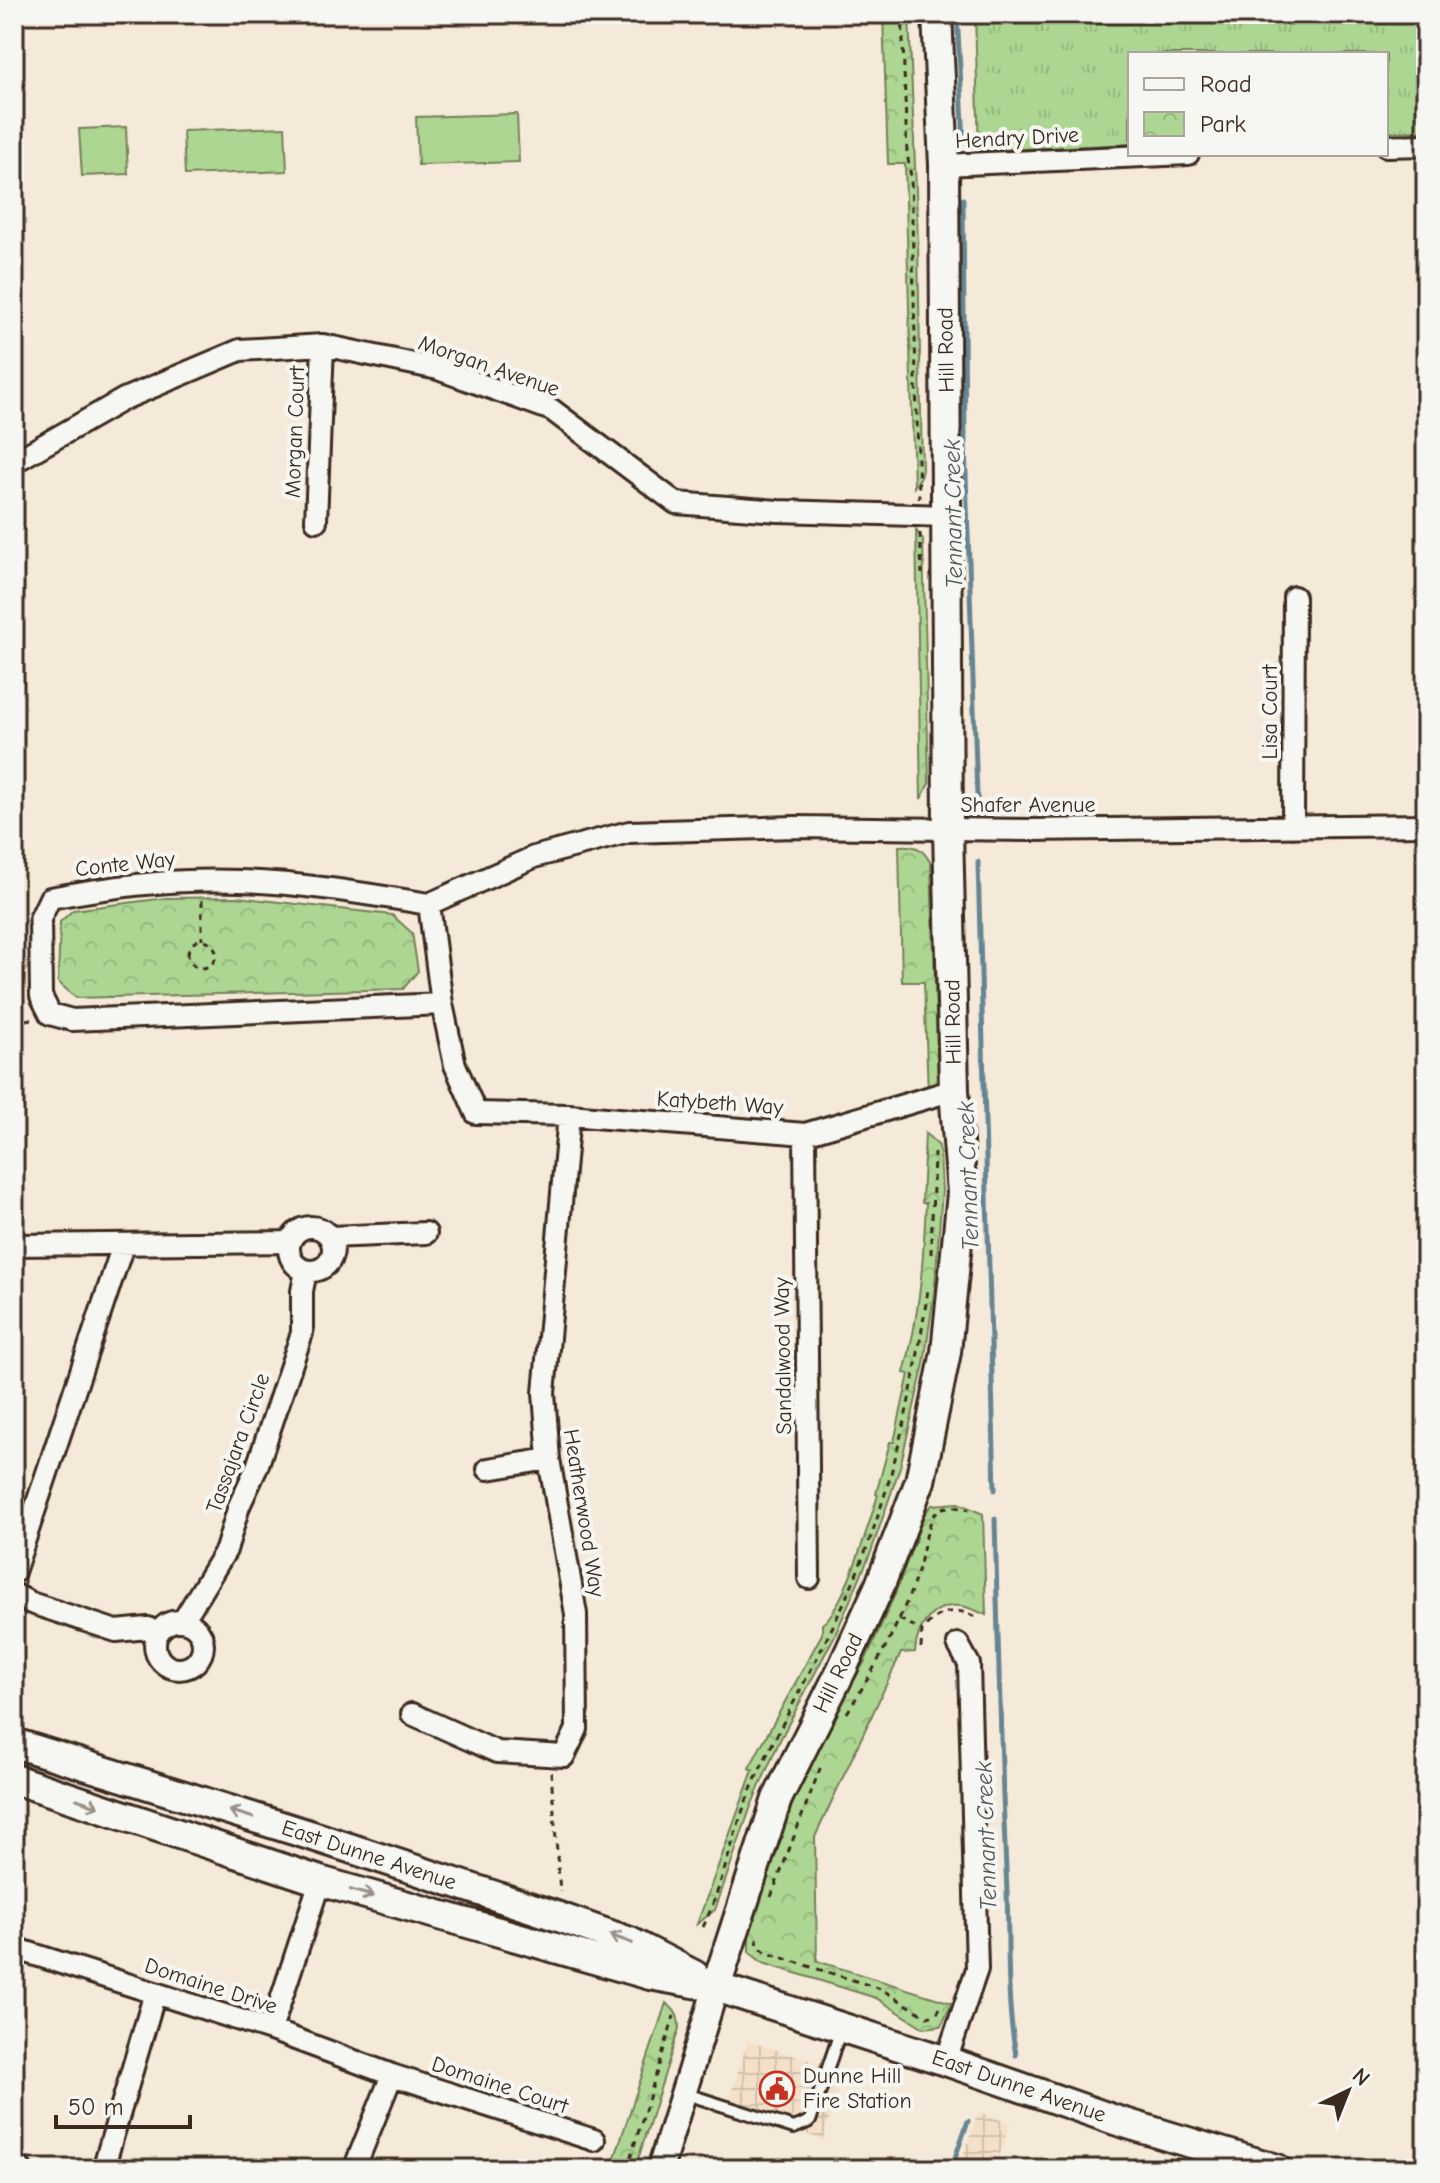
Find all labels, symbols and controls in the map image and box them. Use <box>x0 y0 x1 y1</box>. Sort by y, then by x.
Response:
legend <box>1128 52 1388 156</box>
text: Road <box>1200 70 1252 98</box>
text: Park <box>1200 110 1246 138</box>
street label: Hendry Drive <box>954 122 1080 154</box>
street label: Hill Road <box>932 307 960 393</box>
street label: Morgan Avenue <box>415 330 563 402</box>
street label: Morgan Court <box>280 365 310 498</box>
water label: Tennant Creek <box>938 439 968 589</box>
street label: Lisa Court <box>1257 664 1283 760</box>
street label: Shafer Avenue <box>960 792 1096 818</box>
street label: Conte Way <box>74 846 176 882</box>
street label: Hill Road <box>939 979 967 1065</box>
street label: Katybeth Way <box>656 1086 784 1120</box>
water label: Tennant Creek <box>951 1100 985 1251</box>
street label: Sandalwood Way <box>769 1277 797 1435</box>
street label: Tassajara Circle <box>201 1370 275 1516</box>
street label: Heatherwood Way <box>558 1427 610 1599</box>
street label: Hill Road <box>808 1629 868 1717</box>
water label: Tennant Creek <box>969 1760 1003 1911</box>
one-way arrow <box>75 1797 100 1812</box>
one-way arrow <box>229 1806 255 1821</box>
street label: East Dunne Avenue <box>278 1814 460 1896</box>
one-way arrow <box>348 1886 374 1901</box>
one-way arrow <box>609 1931 634 1945</box>
street label: Domaine Drive <box>141 1952 281 2020</box>
street label: East Dunne Avenue <box>929 2044 1109 2128</box>
street label: Domaine Court <box>428 2051 572 2120</box>
north arrow <box>1308 2051 1388 2131</box>
place label: Dunne Hill Fire Station <box>803 2063 912 2114</box>
text: N <box>1347 2063 1375 2092</box>
public building icon: Dunne Hill Fire Station <box>758 2070 796 2108</box>
scale bar <box>56 2079 190 2129</box>
text: 50 m <box>68 2093 124 2121</box>

